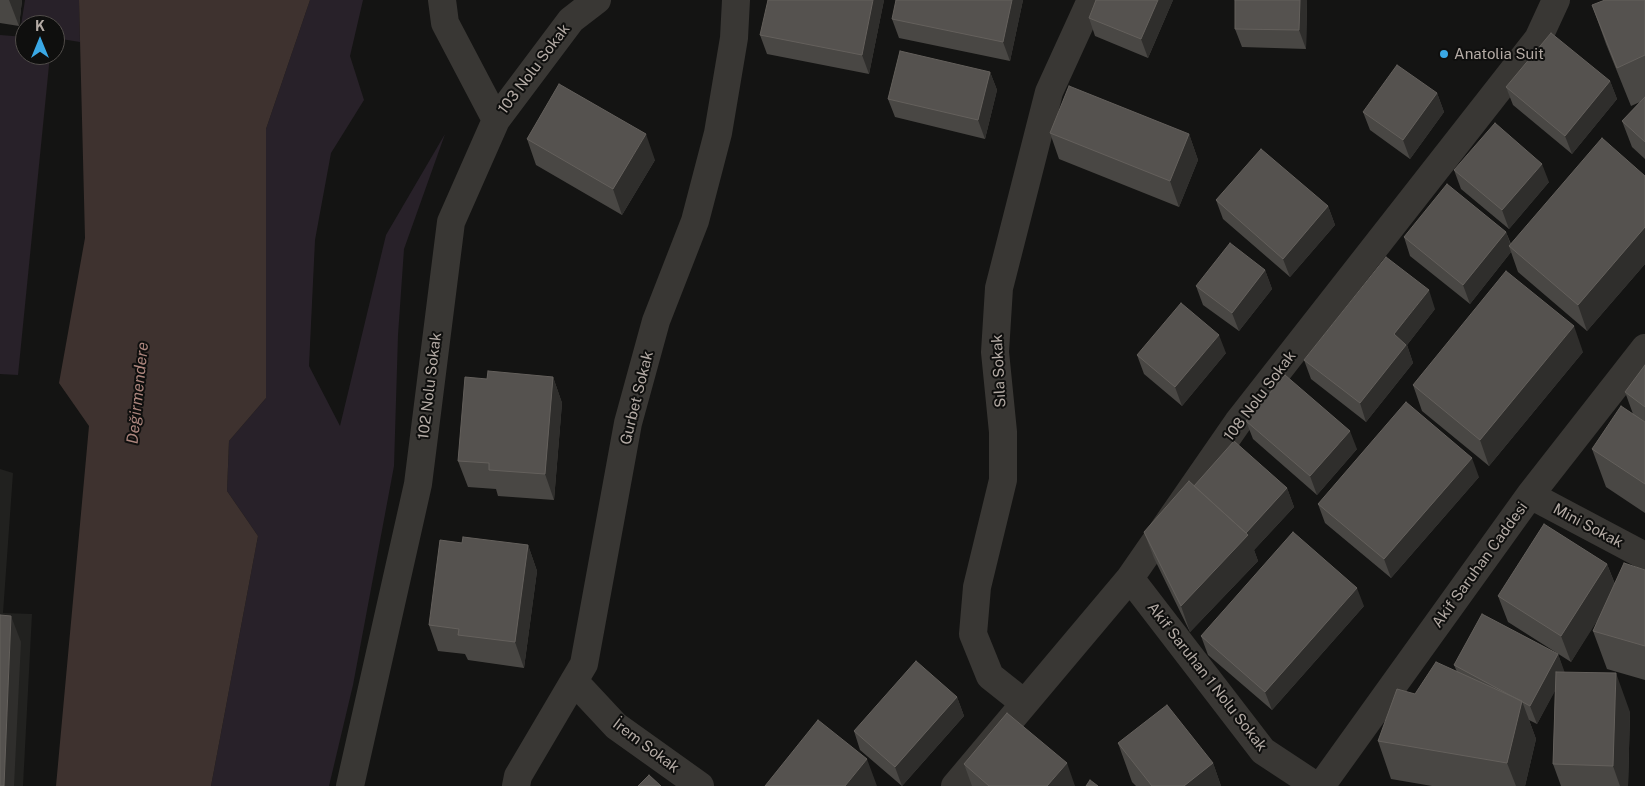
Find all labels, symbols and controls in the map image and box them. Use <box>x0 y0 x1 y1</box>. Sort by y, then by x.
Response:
north arrow <box>15 15 65 65</box>
text: K <box>35 18 45 34</box>
street label: 103 Nolu Sokak <box>494 20 574 118</box>
place label: Anatolia Suit <box>1454 45 1544 63</box>
marker: Anatolia Suit <box>1438 48 1450 60</box>
street label: 102 Nolu Sokak <box>415 331 445 441</box>
street label: Sıla Sokak <box>988 334 1010 408</box>
water label: Değirmendere <box>123 341 153 445</box>
street label: 108 Nolu Sokak <box>1220 347 1300 445</box>
street label: Gurbet Sokak <box>617 349 657 447</box>
street label: Akif Saruhan Caddesi <box>1428 499 1532 631</box>
street label: Mini Sokak <box>1550 500 1626 552</box>
street label: Akif Saruhan 1 Nolu Sokak <box>1143 599 1271 755</box>
street label: İrem Sokak <box>609 715 683 777</box>

